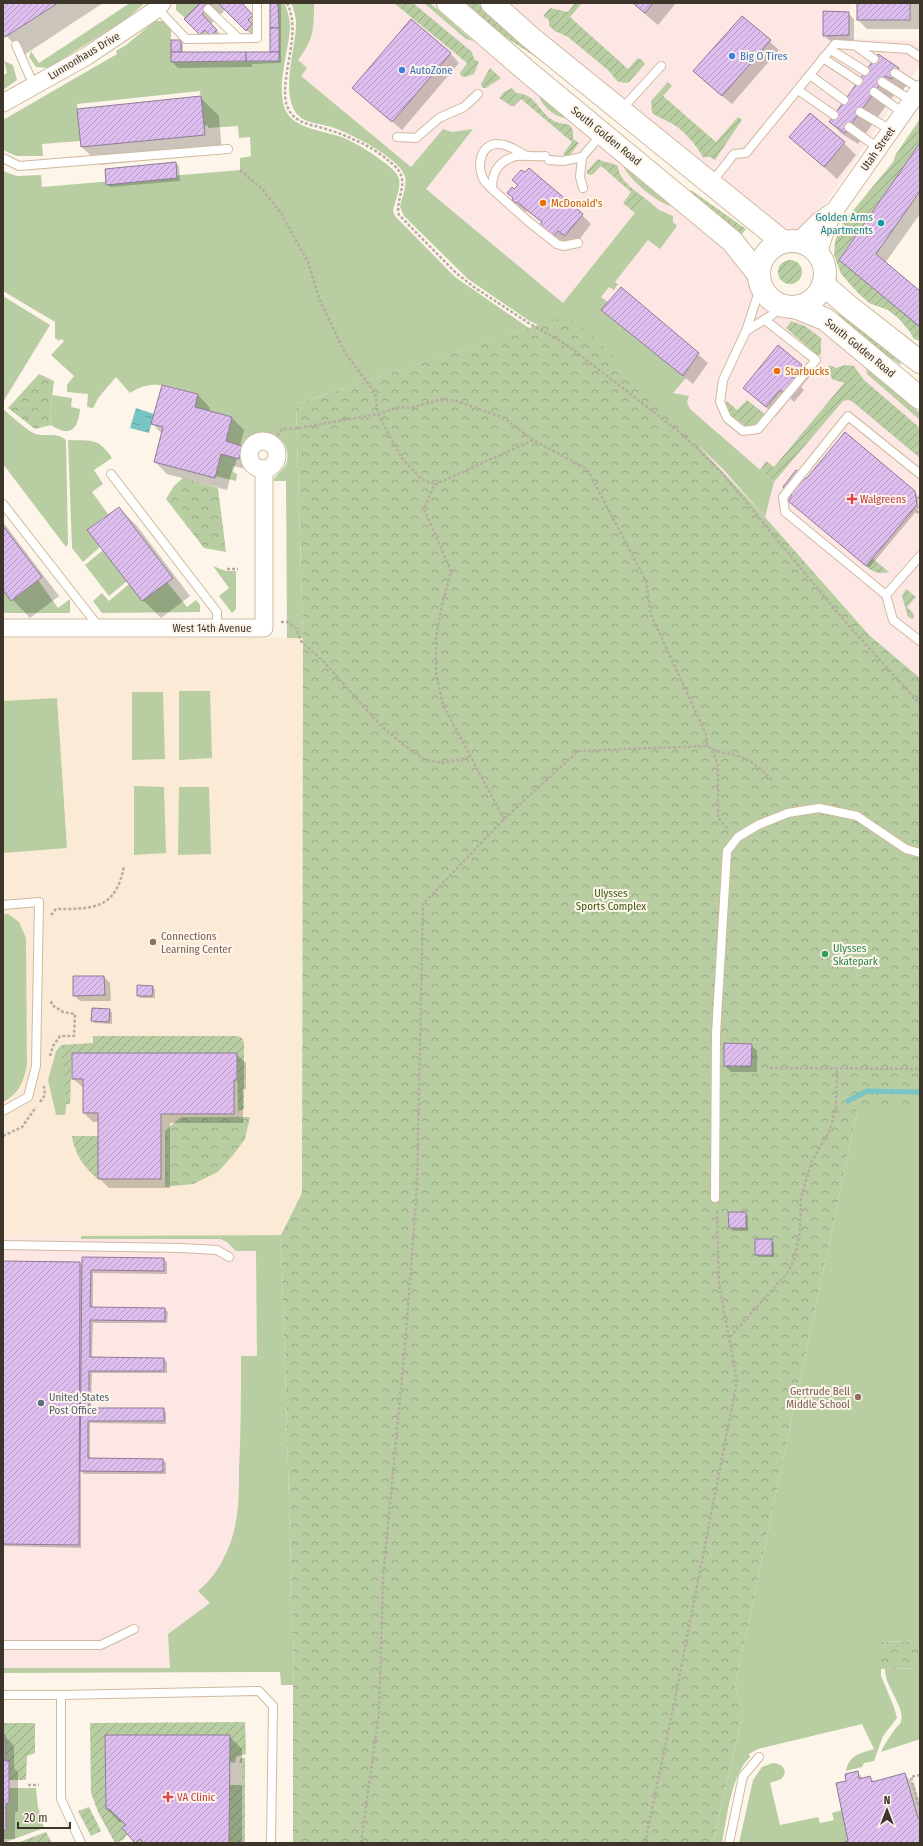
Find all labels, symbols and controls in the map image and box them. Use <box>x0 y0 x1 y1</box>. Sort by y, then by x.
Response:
street label: Lunnonhaus Drive <box>46 30 122 82</box>
place label: Big O Tires <box>740 50 788 63</box>
marker: Big O Tires <box>727 51 737 61</box>
place label: AutoZone <box>410 64 453 77</box>
marker: AutoZone <box>397 65 407 75</box>
street label: South Golden Road <box>568 104 644 168</box>
street label: Utah Street <box>858 124 898 174</box>
place label: McDonald's <box>551 197 603 210</box>
marker: McDonald's <box>538 198 548 208</box>
place label: Golden Arms Apartments <box>816 211 873 237</box>
marker: Golden Arms Apartments <box>876 218 886 228</box>
street label: South Golden Road <box>822 316 898 380</box>
place label: Starbucks <box>785 365 830 378</box>
marker: Starbucks <box>772 366 782 376</box>
place label: Walgreens <box>860 493 906 506</box>
marker: Walgreens <box>847 494 857 504</box>
street label: West 14th Avenue <box>172 622 252 635</box>
park label: Ulysses Sports Complex <box>576 887 646 913</box>
place label: Connections Learning Center <box>161 930 232 956</box>
marker: Connections Learning Center <box>148 937 158 947</box>
place label: Ulysses Skatepark <box>833 942 879 968</box>
marker: Ulysses Skatepark <box>820 949 830 959</box>
place label: Gertrude Bell Middle School <box>786 1385 850 1411</box>
place label: United States Post Office <box>49 1391 110 1417</box>
marker: Gertrude Bell Middle School <box>853 1392 863 1402</box>
marker: United States Post Office <box>36 1398 46 1408</box>
north arrow <box>867 1790 907 1830</box>
marker: VA Clinic <box>162 1791 174 1803</box>
place label: VA Clinic <box>177 1791 216 1804</box>
text: N <box>884 1794 890 1807</box>
scale bar <box>18 1804 70 1830</box>
text: 20 m <box>24 1811 48 1825</box>

